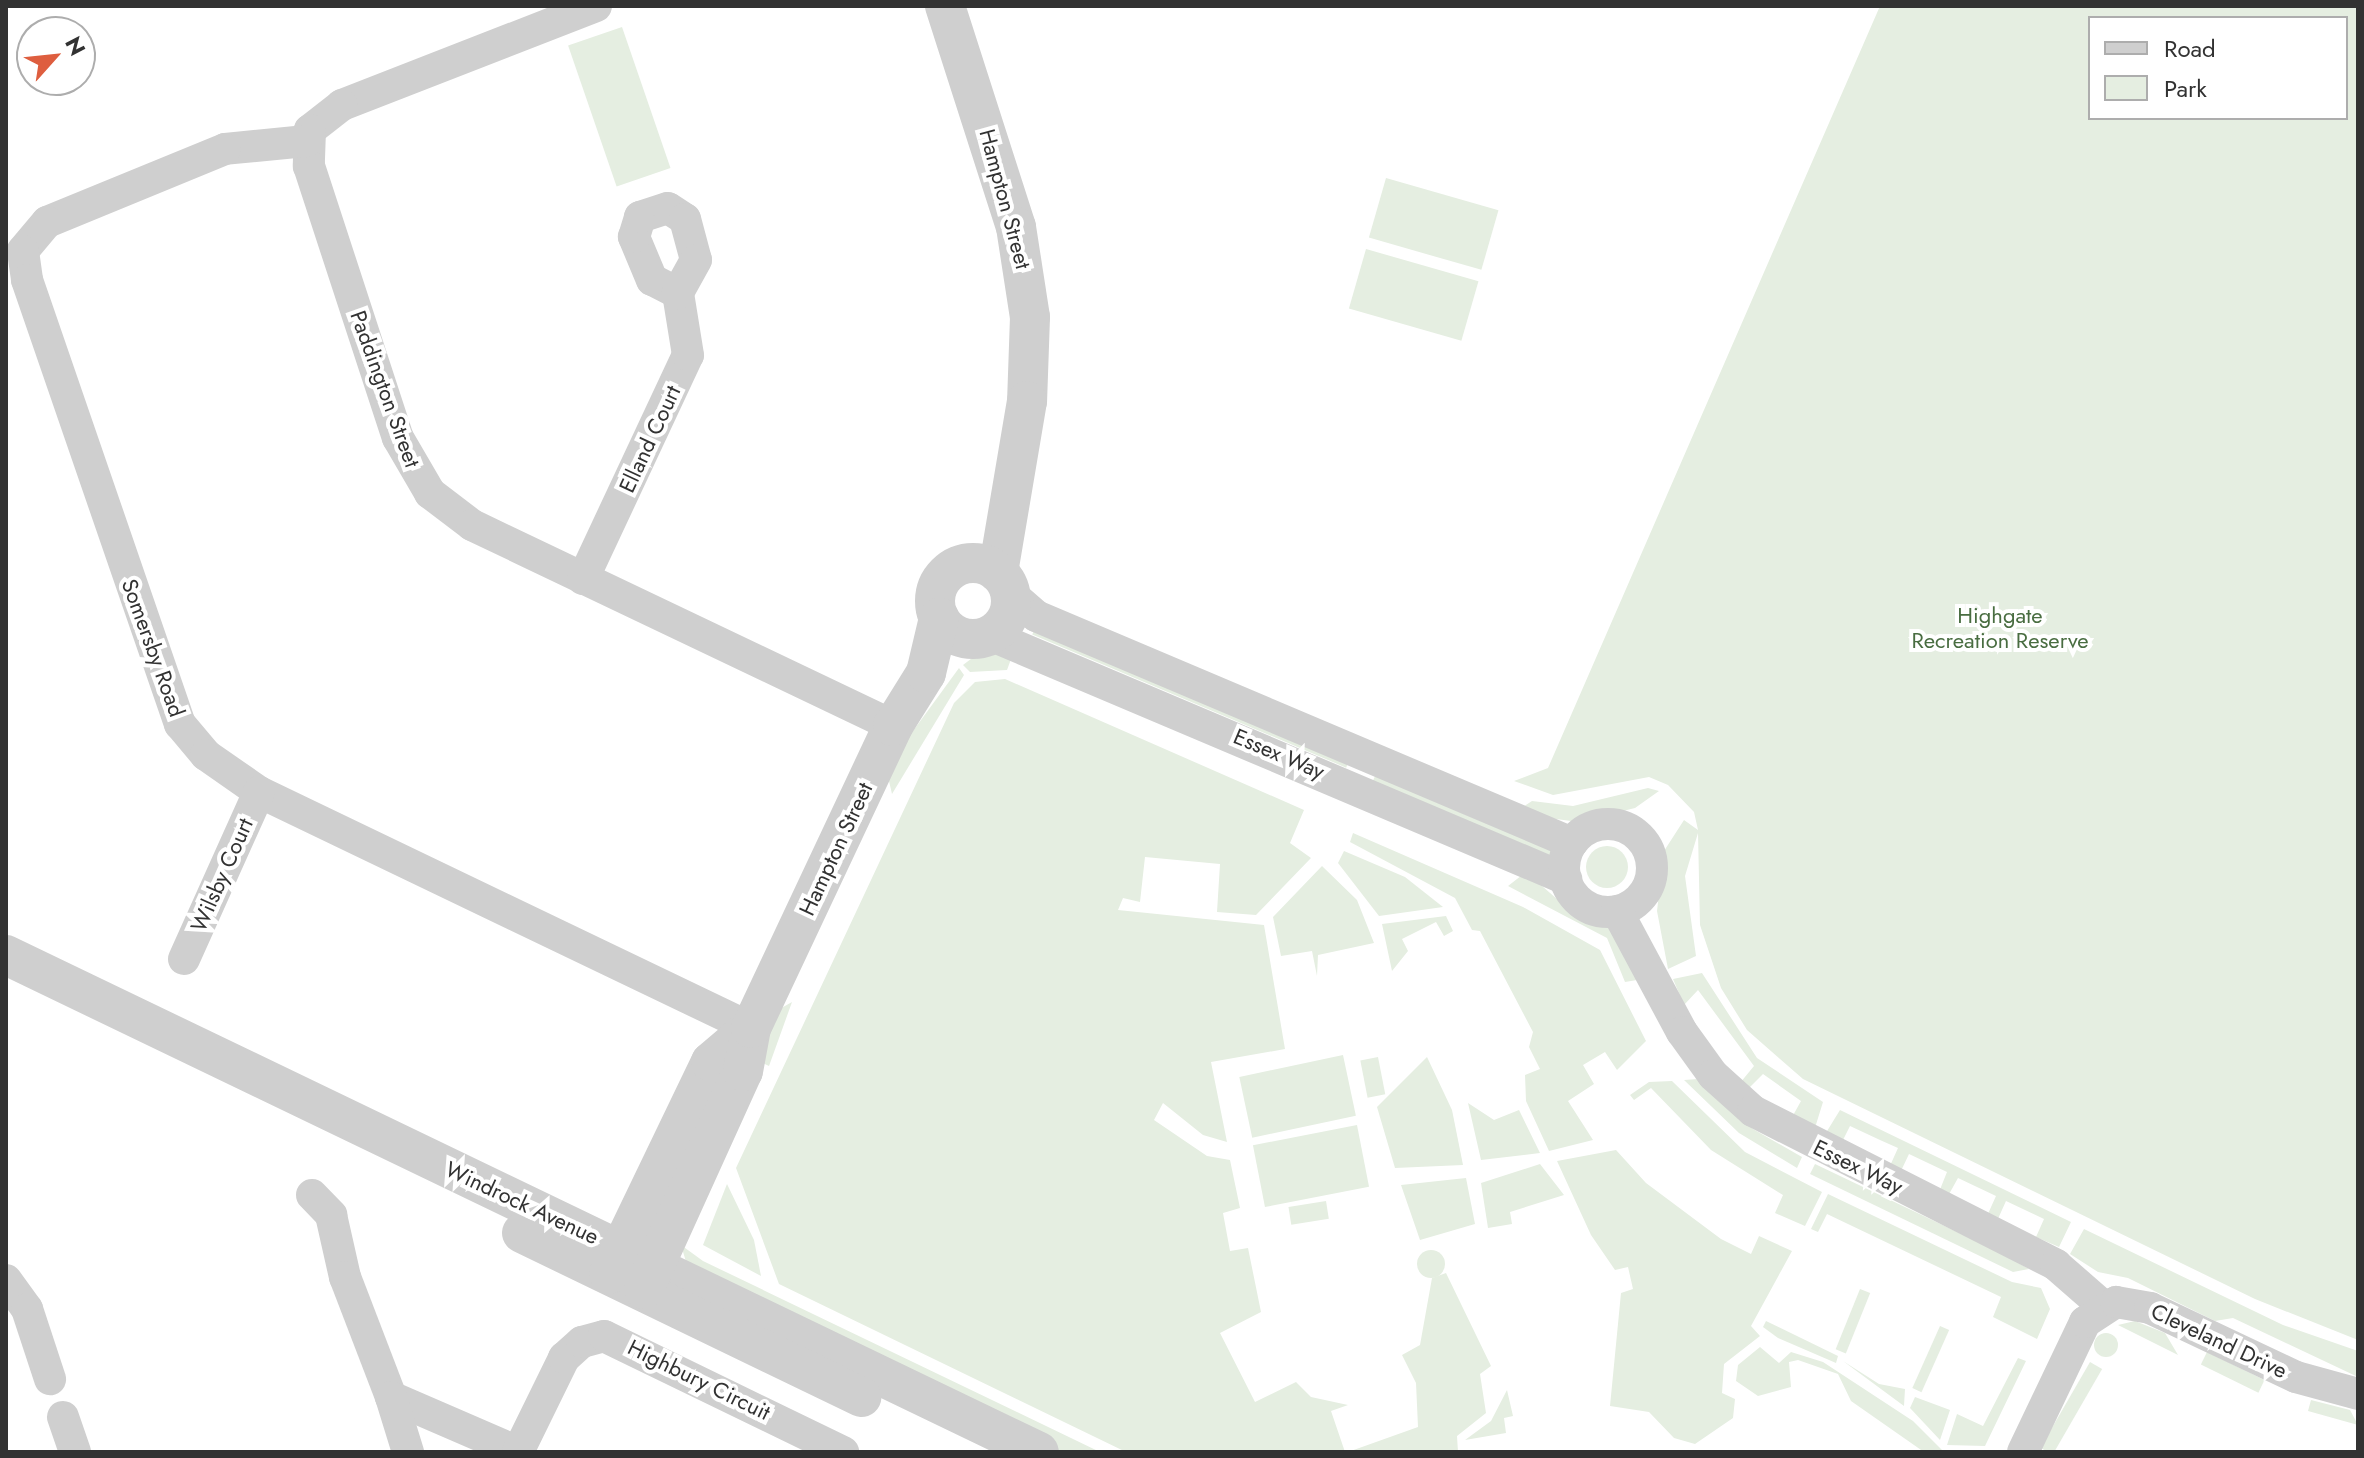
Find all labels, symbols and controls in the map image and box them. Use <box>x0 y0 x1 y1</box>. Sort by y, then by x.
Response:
north arrow <box>16 16 96 96</box>
legend <box>2088 16 2348 120</box>
text: N <box>57 31 94 61</box>
text: Road <box>2164 31 2216 66</box>
text: Park <box>2164 71 2207 106</box>
street label: Hampton Street <box>974 126 1036 272</box>
street label: Paddington Street <box>344 307 426 471</box>
street label: Elland Court <box>614 381 686 497</box>
street label: Somersby Road <box>116 575 190 721</box>
park label: Highgate Recreation Reserve <box>1911 602 2089 654</box>
street label: Essex Way <box>1229 723 1329 785</box>
street label: Hampton Street <box>794 778 878 920</box>
street label: Wilsby Court <box>185 814 259 936</box>
street label: Essex Way <box>1809 1134 1907 1200</box>
street label: Windrock Avenue <box>441 1156 603 1250</box>
street label: Cleveland Drive <box>2147 1298 2291 1384</box>
street label: Highbury Circuit <box>623 1334 775 1426</box>

